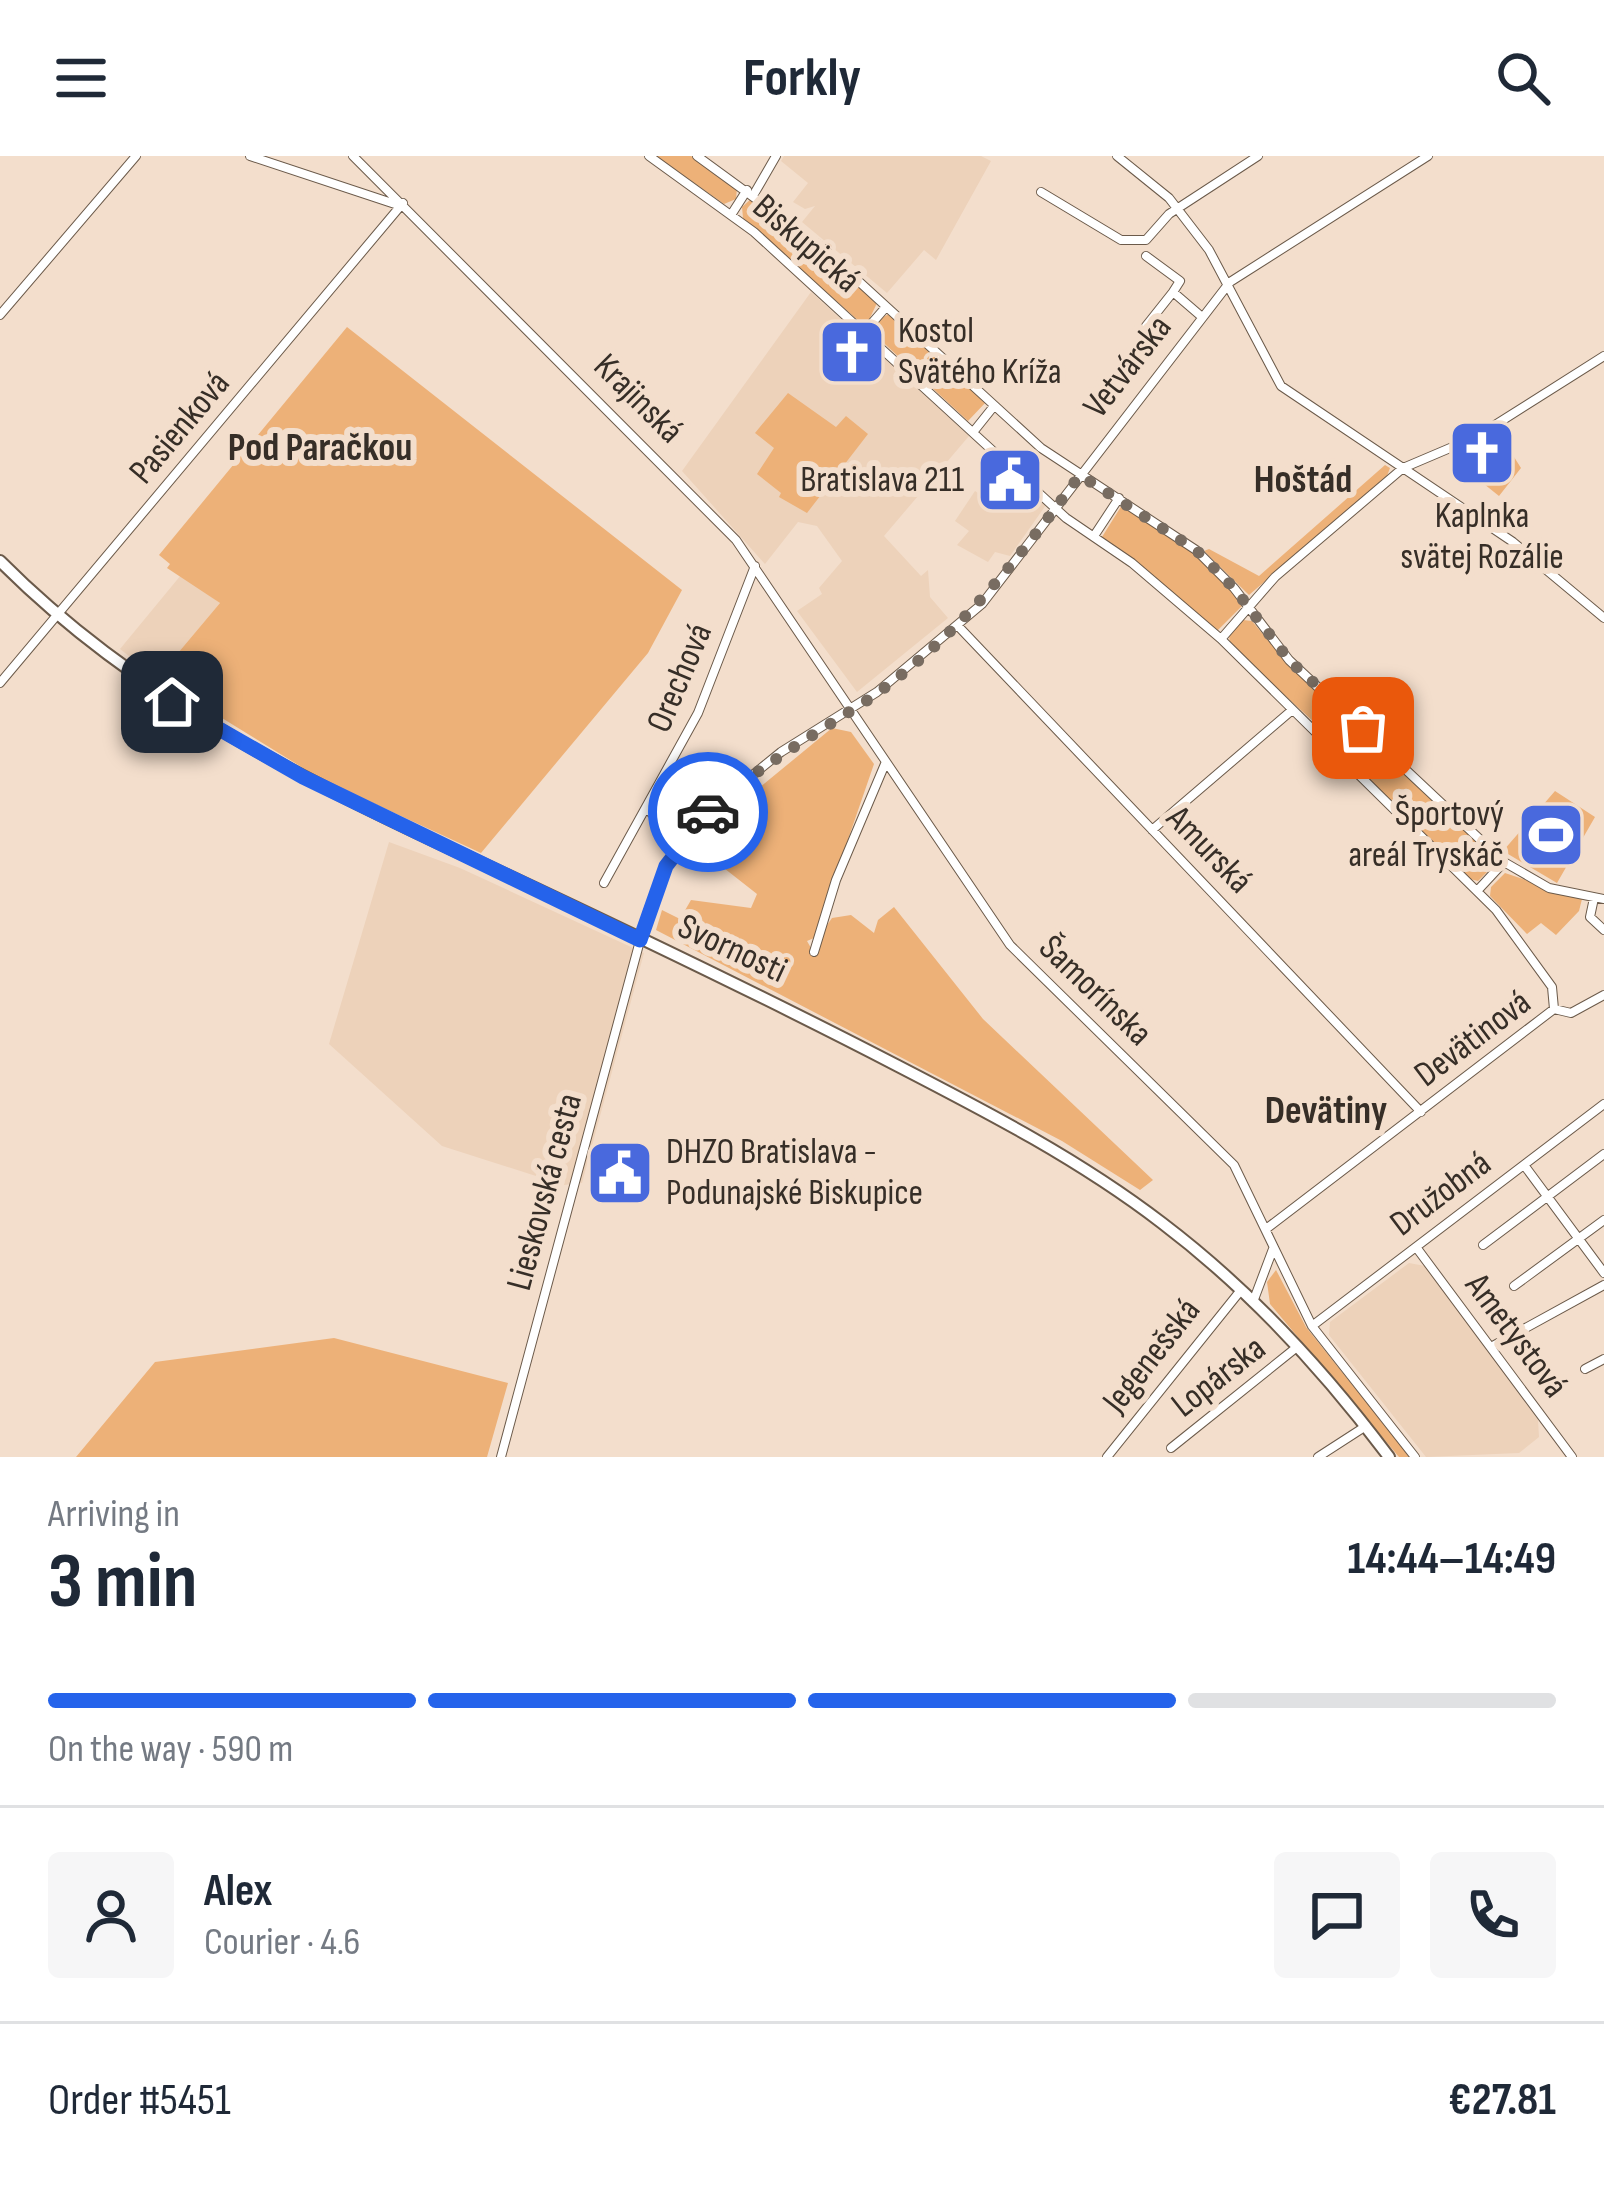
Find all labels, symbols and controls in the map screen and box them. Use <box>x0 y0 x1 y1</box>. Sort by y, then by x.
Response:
icon: menu <box>48 45 114 111</box>
icon: search <box>1490 45 1556 111</box>
text: Forkly <box>743 46 861 111</box>
street label: Biskupická <box>744 186 868 302</box>
street label: Vetvárska <box>1075 307 1181 427</box>
place label: Kostol Svätého Kríža <box>898 310 1062 394</box>
church icon: Kostol Svätého Kríža <box>817 317 887 387</box>
street label: Krajinská <box>584 345 692 453</box>
street label: Pasienková <box>121 363 239 493</box>
church icon: Kaplnka svätej Rozálie <box>1447 418 1517 488</box>
district label: Pod Paračkou <box>228 425 412 472</box>
public building icon: Bratislava 211 <box>975 445 1045 515</box>
district label: Hoštád <box>1254 457 1352 504</box>
place label: Bratislava 211 <box>800 459 964 502</box>
place label: Kaplnka svätej Rozálie <box>1400 495 1564 579</box>
street label: Orechová <box>638 617 722 739</box>
pin <box>121 651 223 753</box>
icon: home <box>139 669 205 735</box>
pin <box>1312 677 1414 779</box>
icon: bag <box>1330 695 1396 761</box>
courier <box>648 752 768 872</box>
icon: car <box>675 779 741 845</box>
place label: Športový areál Tryskáč <box>1348 793 1504 877</box>
street label: Amurská <box>1157 797 1261 903</box>
sports icon: Športový areál Tryskáč <box>1516 800 1586 870</box>
street label: Svornosti <box>671 905 793 993</box>
street label: Šamorínska <box>1030 927 1160 1055</box>
street label: Devätinová <box>1406 981 1540 1097</box>
district label: Devätiny <box>1265 1088 1387 1135</box>
street label: Lieskovská cesta <box>498 1089 592 1295</box>
place label: DHZO Bratislava - Podunajské Biskupice <box>666 1131 923 1215</box>
public building icon: DHZO Bratislava - Podunajské Biskupice <box>585 1138 655 1208</box>
street label: Družobná <box>1382 1142 1500 1246</box>
street label: Ametystová <box>1455 1265 1577 1406</box>
street label: Jegenešská <box>1093 1290 1210 1423</box>
street label: Lopárska <box>1164 1327 1274 1427</box>
text: Arriving in <box>48 1491 180 1538</box>
text: 14:44–14:49 <box>1348 1532 1556 1587</box>
text: 3 min <box>48 1536 197 1629</box>
text: On the way · 590 m <box>48 1726 293 1773</box>
button: person <box>48 1852 174 1978</box>
button: chat <box>1274 1852 1400 1978</box>
button: phone <box>1430 1852 1556 1978</box>
text: Alex <box>204 1864 272 1919</box>
text: Courier · 4.6 <box>204 1919 360 1966</box>
text: Order #5451 <box>48 2073 231 2128</box>
text: €27.81 <box>1448 2073 1556 2128</box>

